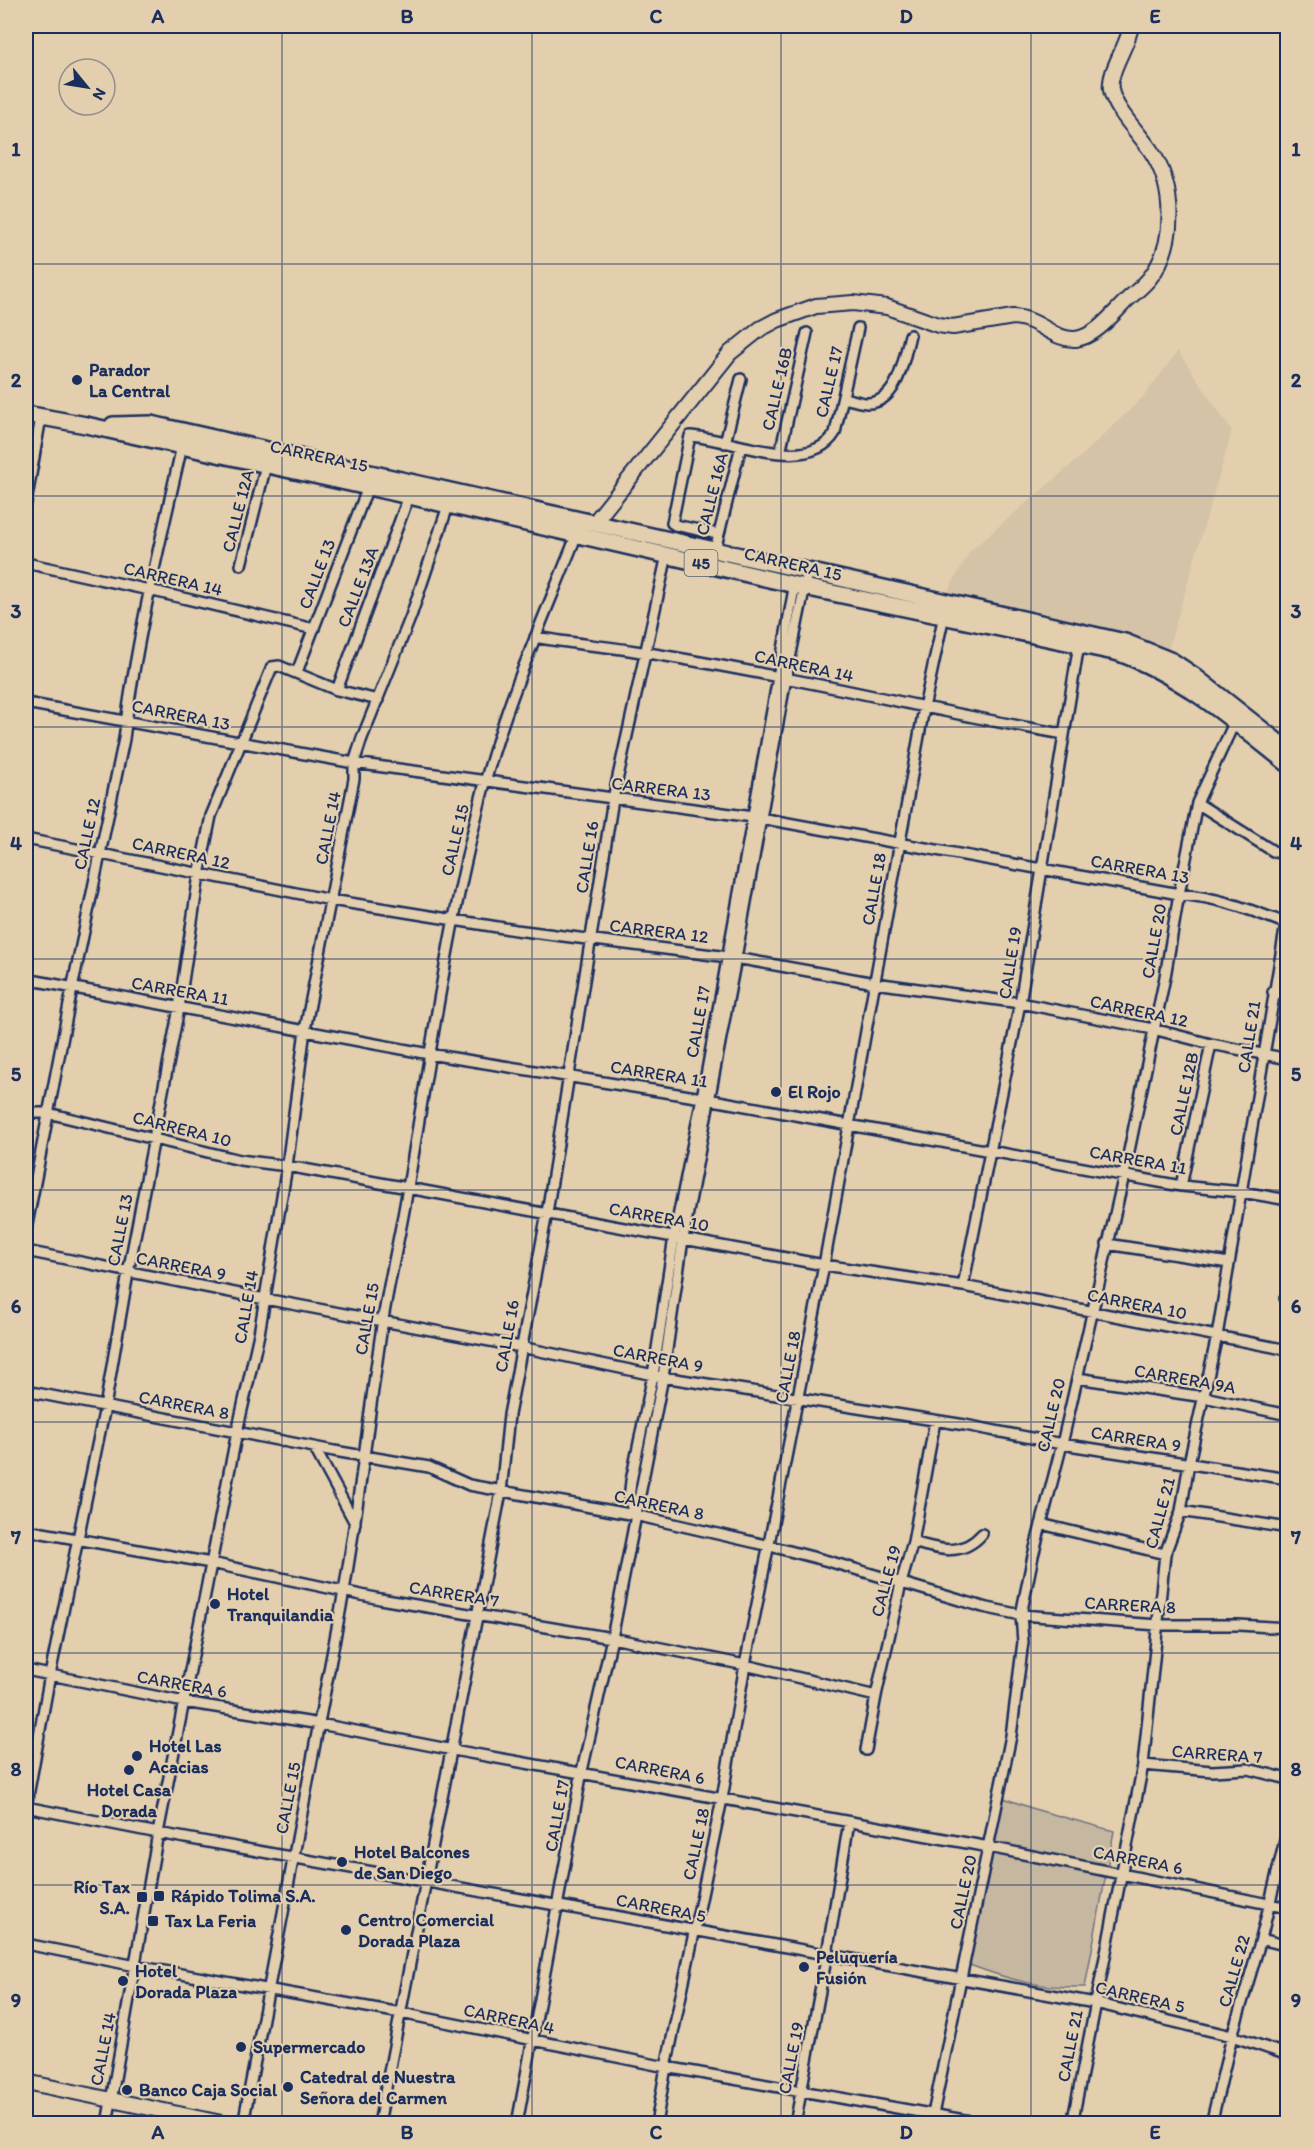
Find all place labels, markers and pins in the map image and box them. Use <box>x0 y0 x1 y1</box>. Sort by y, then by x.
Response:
place label: Parador La Central <box>89 359 171 402</box>
marker: Parador La Central <box>70 373 84 387</box>
place label: El Rojo <box>788 1081 841 1103</box>
marker: El Rojo <box>769 1085 783 1099</box>
place label: Hotel Tranquilandia <box>226 1583 334 1626</box>
marker: Hotel Tranquilandia <box>208 1597 222 1611</box>
place label: Hotel Las Acacias <box>148 1735 222 1778</box>
marker: Hotel Las Acacias <box>130 1749 144 1763</box>
marker: Hotel Casa Dorada <box>122 1763 136 1777</box>
place label: Hotel Casa Dorada <box>87 1779 172 1822</box>
place label: Hotel Balcones de San Diego <box>354 1841 470 1884</box>
marker: Hotel Balcones de San Diego <box>335 1855 349 1869</box>
place label: Río Tax S.A. <box>73 1876 131 1919</box>
place label: Rápido Tolima S.A. <box>171 1885 316 1907</box>
marker: Rápido Tolima S.A. <box>152 1889 166 1903</box>
marker: Río Tax S.A. <box>135 1890 149 1904</box>
place label: Centro Comercial Dorada Plaza <box>358 1909 495 1952</box>
place label: Tax La Feria <box>164 1910 256 1932</box>
marker: Tax La Feria <box>146 1914 160 1928</box>
marker: Centro Comercial Dorada Plaza <box>339 1923 353 1937</box>
place label: Peluquería Fusión <box>816 1946 898 1989</box>
place label: Hotel Dorada Plaza <box>135 1960 237 2003</box>
marker: Peluquería Fusión <box>797 1960 811 1974</box>
marker: Hotel Dorada Plaza <box>116 1974 130 1988</box>
place label: Supermercado <box>253 2036 365 2058</box>
marker: Supermercado <box>234 2040 248 2054</box>
place label: Catedral de Nuestra Señora del Carmen <box>300 2066 456 2109</box>
place label: Banco Caja Social <box>139 2079 278 2101</box>
marker: Catedral de Nuestra Señora del Carmen <box>281 2080 295 2094</box>
marker: Banco Caja Social <box>120 2083 134 2097</box>

